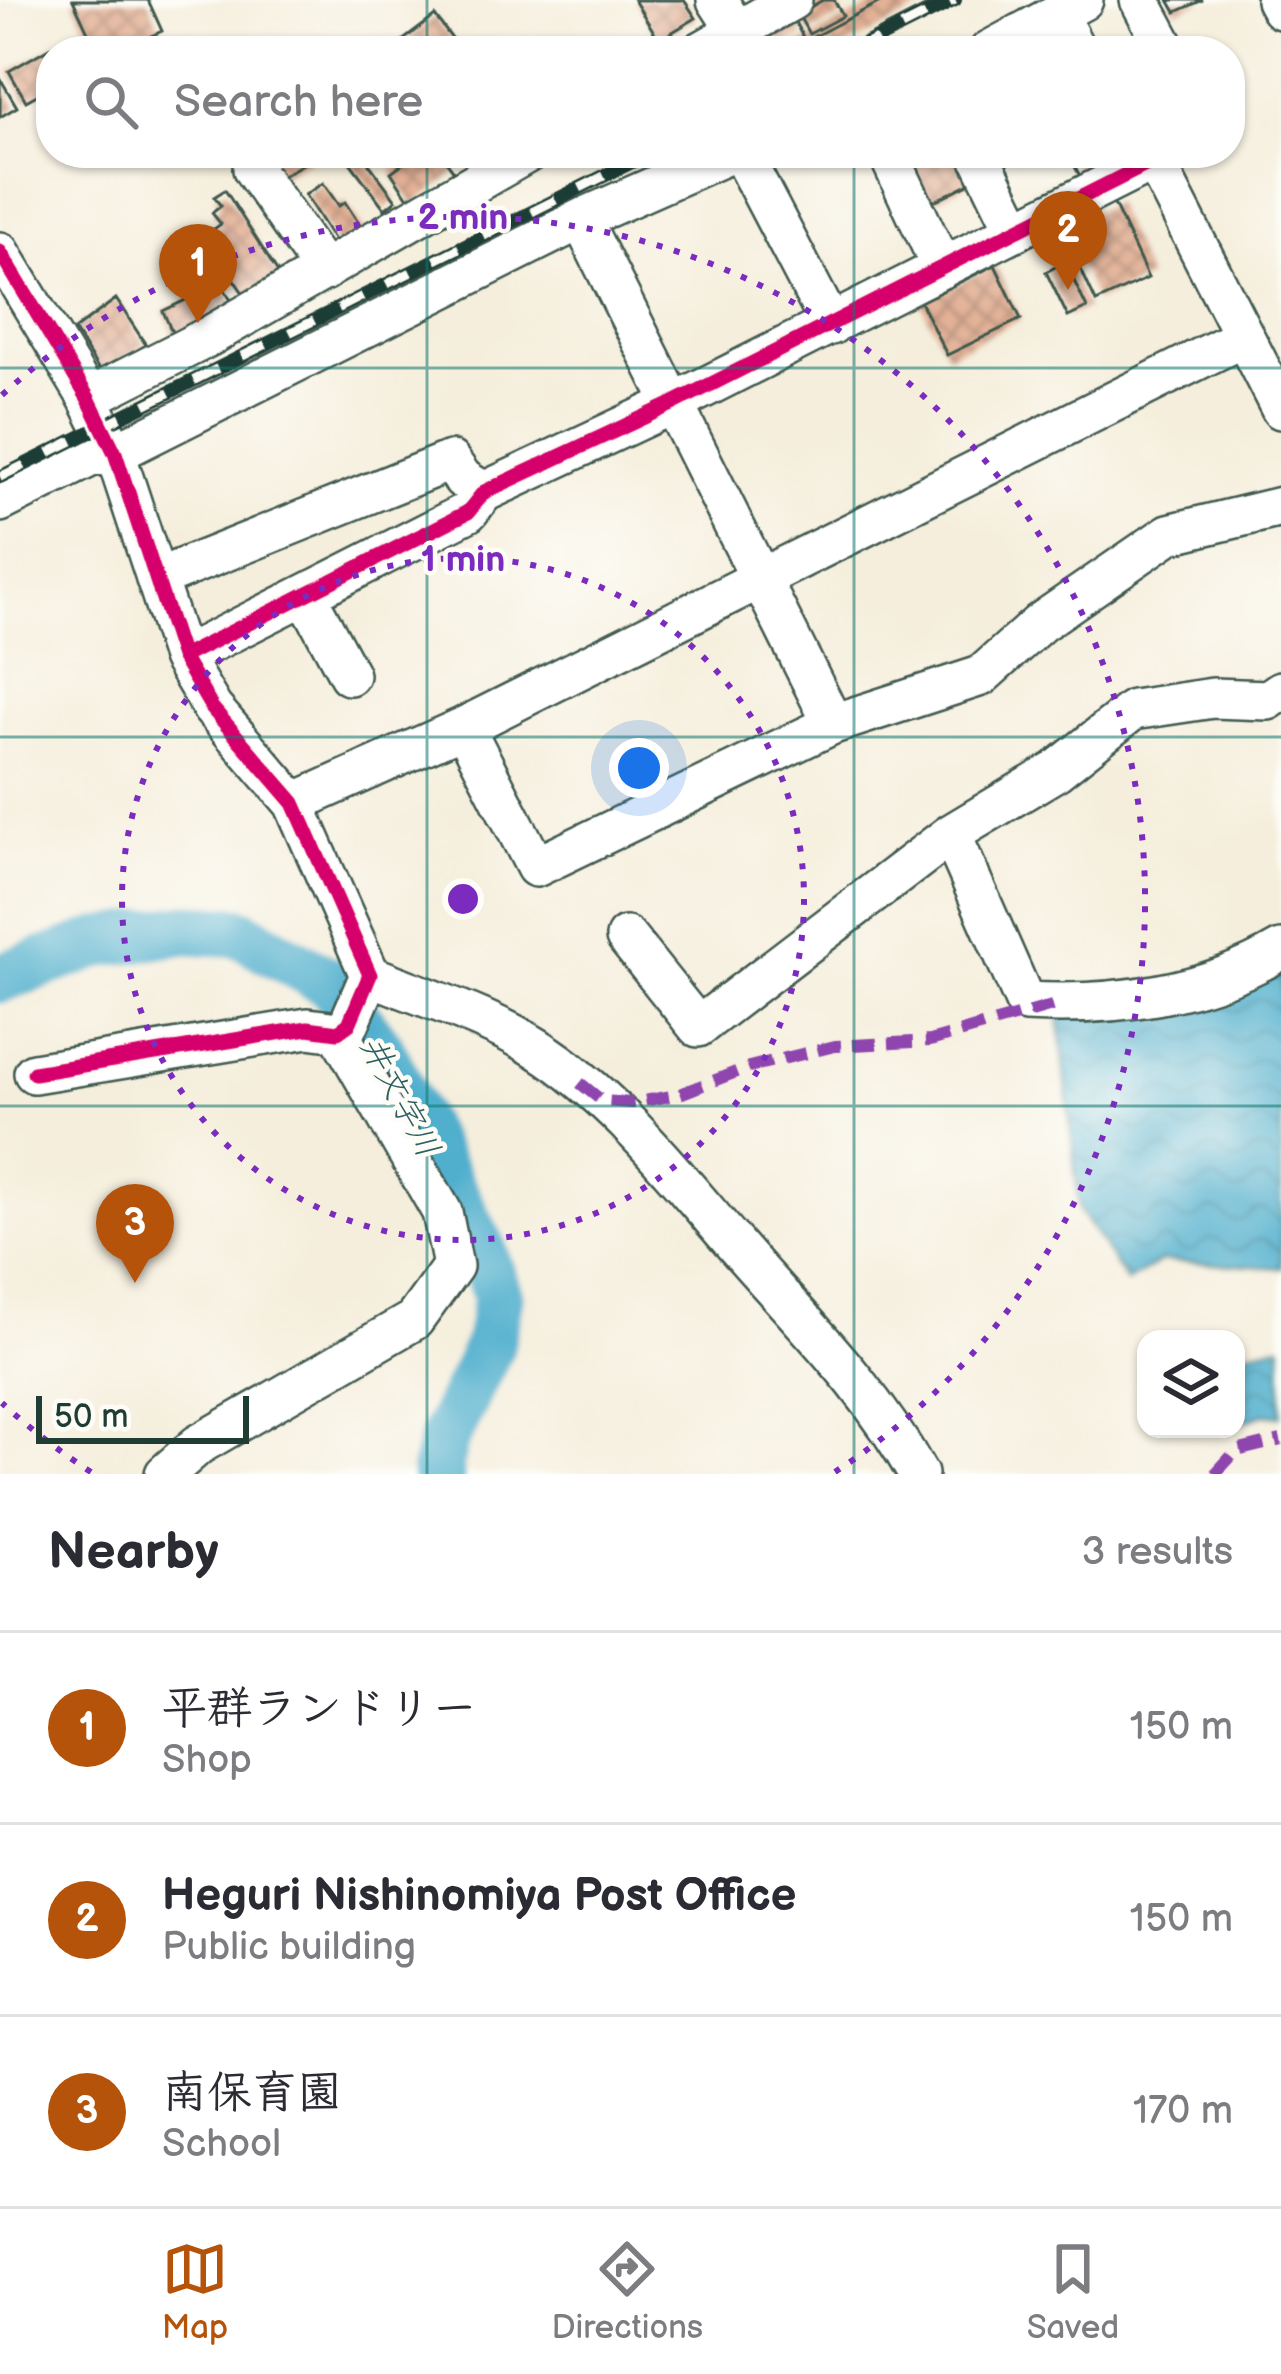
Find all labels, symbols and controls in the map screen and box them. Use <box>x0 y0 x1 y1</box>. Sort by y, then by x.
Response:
search box <box>36 36 1245 168</box>
icon: search <box>78 69 144 135</box>
text: Search here <box>174 75 423 130</box>
pin: 2 <box>1029 191 1107 290</box>
text: 2 min <box>418 197 508 240</box>
pin: 1 <box>159 224 237 323</box>
text: 1 min <box>421 539 505 582</box>
your location <box>609 738 669 798</box>
centre of rings <box>442 878 484 920</box>
water label: 井文字川 <box>350 1029 448 1165</box>
pin: 3 <box>96 1184 174 1283</box>
map controls <box>1137 1330 1245 1438</box>
button: layers <box>1137 1330 1245 1438</box>
scale bar <box>36 1390 249 1443</box>
text: 50 m <box>54 1397 129 1437</box>
text: Nearby <box>48 1522 219 1583</box>
text: 3 results <box>1081 1529 1233 1576</box>
text: 平群ランドリー <box>162 1682 477 1737</box>
text: 1 <box>79 1704 95 1751</box>
text: 150 m <box>1130 1704 1233 1751</box>
text: Shop <box>162 1737 252 1784</box>
text: Heguri Nishinomiya Post Office <box>162 1869 796 1924</box>
text: 2 <box>75 1896 99 1943</box>
text: 150 m <box>1130 1896 1233 1943</box>
text: Public building <box>162 1924 416 1971</box>
text: 南保育園 <box>162 2066 342 2121</box>
text: 3 <box>76 2088 98 2135</box>
text: 170 m <box>1133 2088 1233 2135</box>
text: School <box>162 2121 281 2168</box>
tab: Map <box>162 2236 228 2348</box>
tab: Directions <box>551 2236 703 2348</box>
tab: Saved <box>1027 2236 1119 2348</box>

